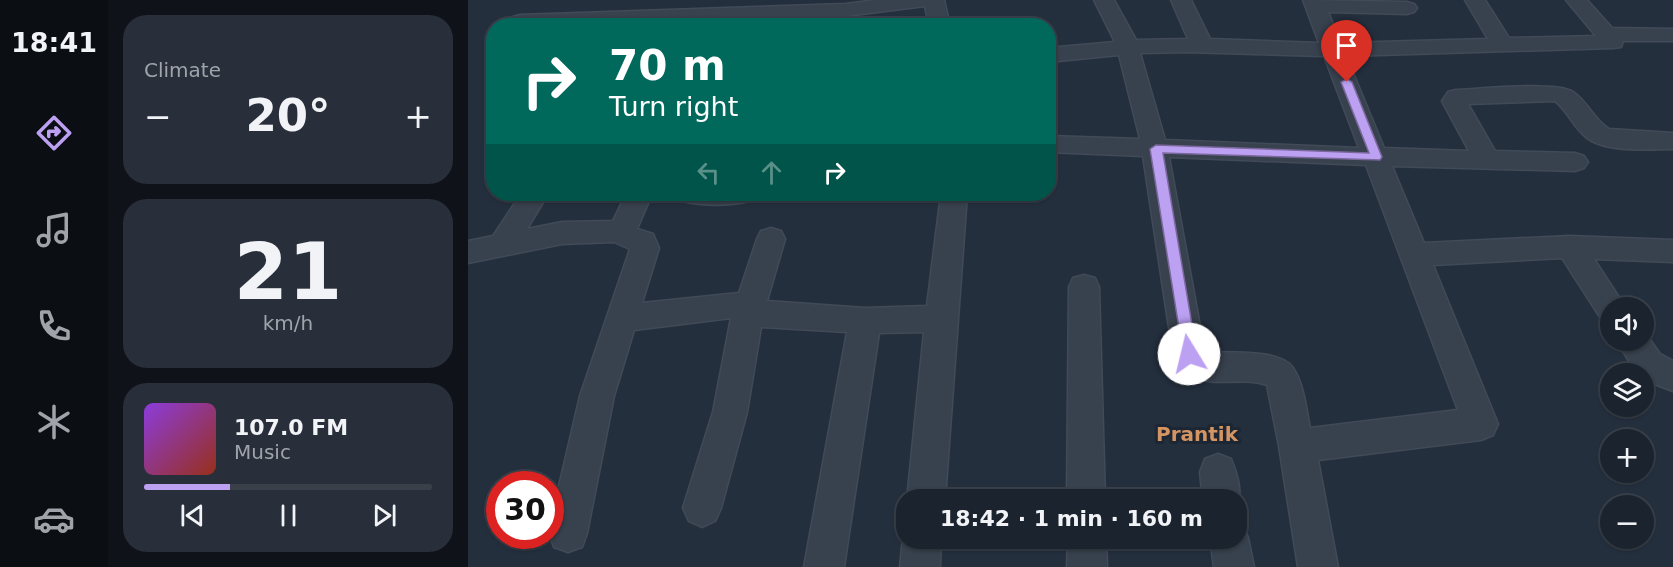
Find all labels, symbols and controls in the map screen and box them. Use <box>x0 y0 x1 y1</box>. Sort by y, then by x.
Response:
pin <box>1321 20 1372 82</box>
text: 18:41 <box>11 27 97 58</box>
icon: arrive <box>1330 29 1363 62</box>
text: 70 m <box>609 41 726 90</box>
icon: right <box>510 42 588 120</box>
text: Climate <box>144 58 221 82</box>
text: 20° <box>245 89 331 142</box>
text: Turn right <box>609 91 738 122</box>
text: − <box>144 97 172 136</box>
text: + <box>404 97 432 136</box>
icon: directions <box>33 112 75 154</box>
icon: left <box>692 156 725 189</box>
icon: ahead <box>755 156 788 189</box>
icon: right <box>818 156 851 189</box>
icon: music <box>33 209 75 251</box>
text: 21 <box>234 227 342 317</box>
map controls <box>1600 297 1654 549</box>
button: sound <box>1600 297 1654 351</box>
icon: phone <box>33 305 75 347</box>
text: km/h <box>263 311 313 335</box>
position arrow <box>1157 322 1221 386</box>
button: layers <box>1600 363 1654 417</box>
icon: climate <box>33 401 75 443</box>
text: 107.0 FM <box>234 415 348 440</box>
district label: Prantik <box>1156 422 1239 446</box>
button: + <box>1600 429 1654 483</box>
text: Music <box>234 440 291 464</box>
speed limit sign: 30 <box>486 471 564 549</box>
button: − <box>1600 495 1654 549</box>
icon: car <box>33 498 75 540</box>
icon: previous <box>176 499 209 532</box>
icon: pause <box>272 499 305 532</box>
icon: next <box>368 499 401 532</box>
text: 18:42 · 1 min · 160 m <box>940 506 1203 531</box>

